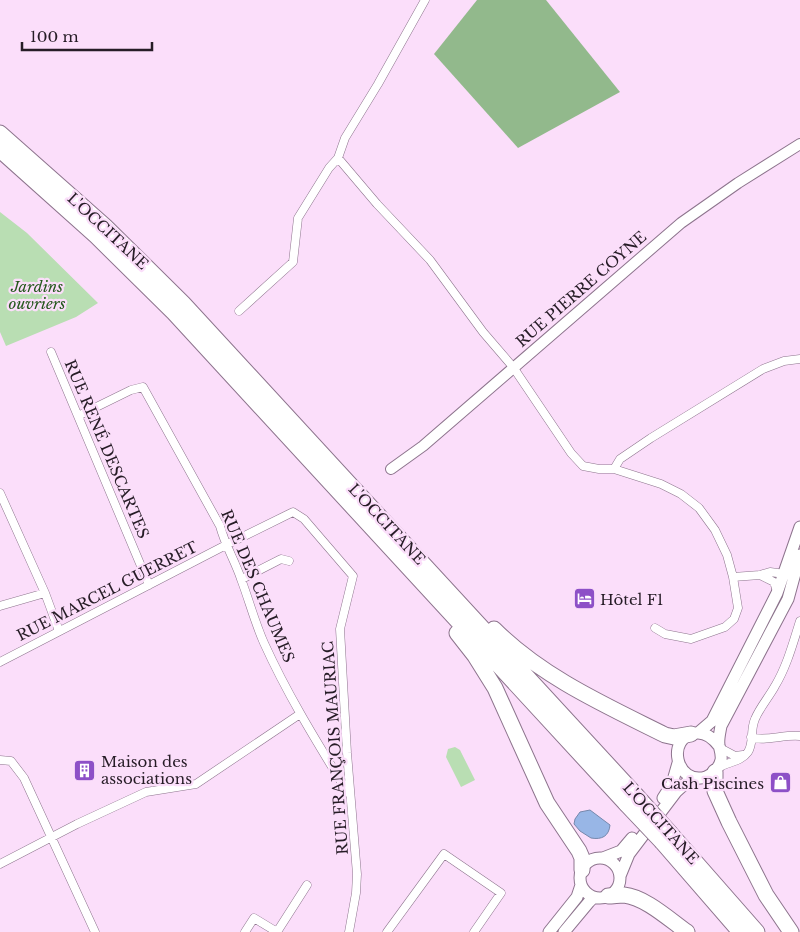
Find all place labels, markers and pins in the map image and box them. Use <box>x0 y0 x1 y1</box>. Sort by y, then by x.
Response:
hotel icon: Hôtel F1 <box>572 587 596 611</box>
place label: Hôtel F1 <box>600 590 663 609</box>
place label: Maison des associations <box>101 752 192 788</box>
building icon: Maison des associations <box>73 758 97 782</box>
shop icon: Cash Piscines <box>768 771 792 795</box>
place label: Cash Piscines <box>661 774 764 793</box>

